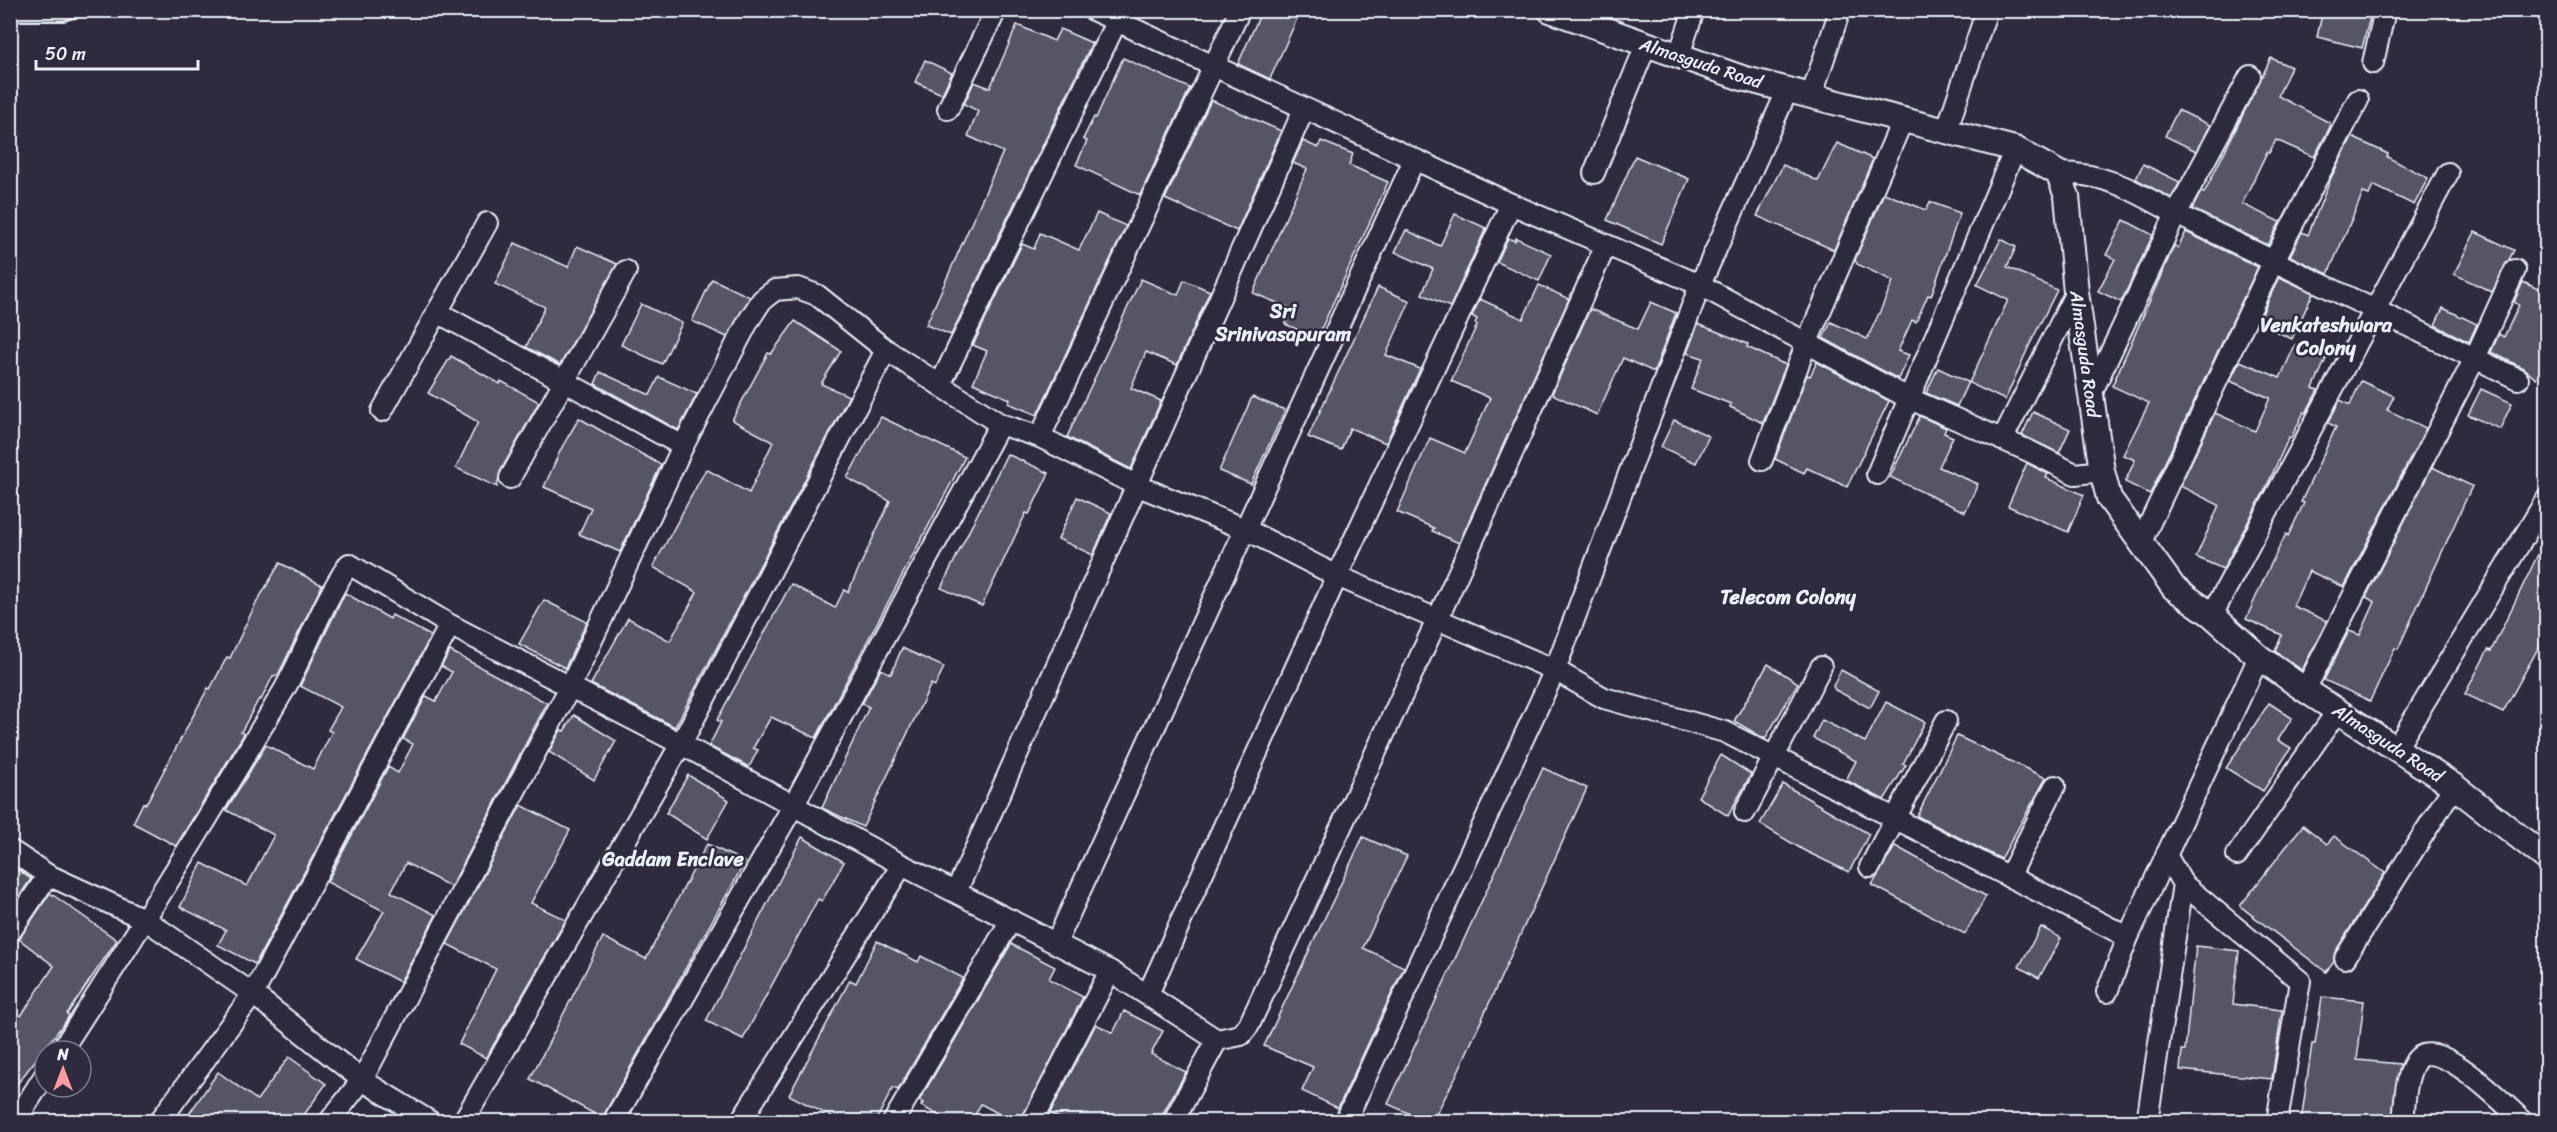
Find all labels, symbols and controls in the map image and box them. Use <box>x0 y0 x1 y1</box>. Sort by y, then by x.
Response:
street label: Almasguda Road <box>1634 28 1768 98</box>
scale bar <box>36 33 198 71</box>
text: 50 m <box>45 38 86 70</box>
street label: Almasguda Road <box>2060 288 2110 421</box>
district label: Sri Srinivasapuram <box>1214 294 1352 352</box>
district label: Venkateshwara Colony <box>2260 308 2393 366</box>
district label: Telecom Colony <box>1720 580 1857 615</box>
street label: Almasguda Road <box>2325 694 2452 792</box>
district label: Gaddam Enclave <box>601 842 744 877</box>
north arrow <box>33 1039 93 1099</box>
text: N <box>56 1040 69 1069</box>

